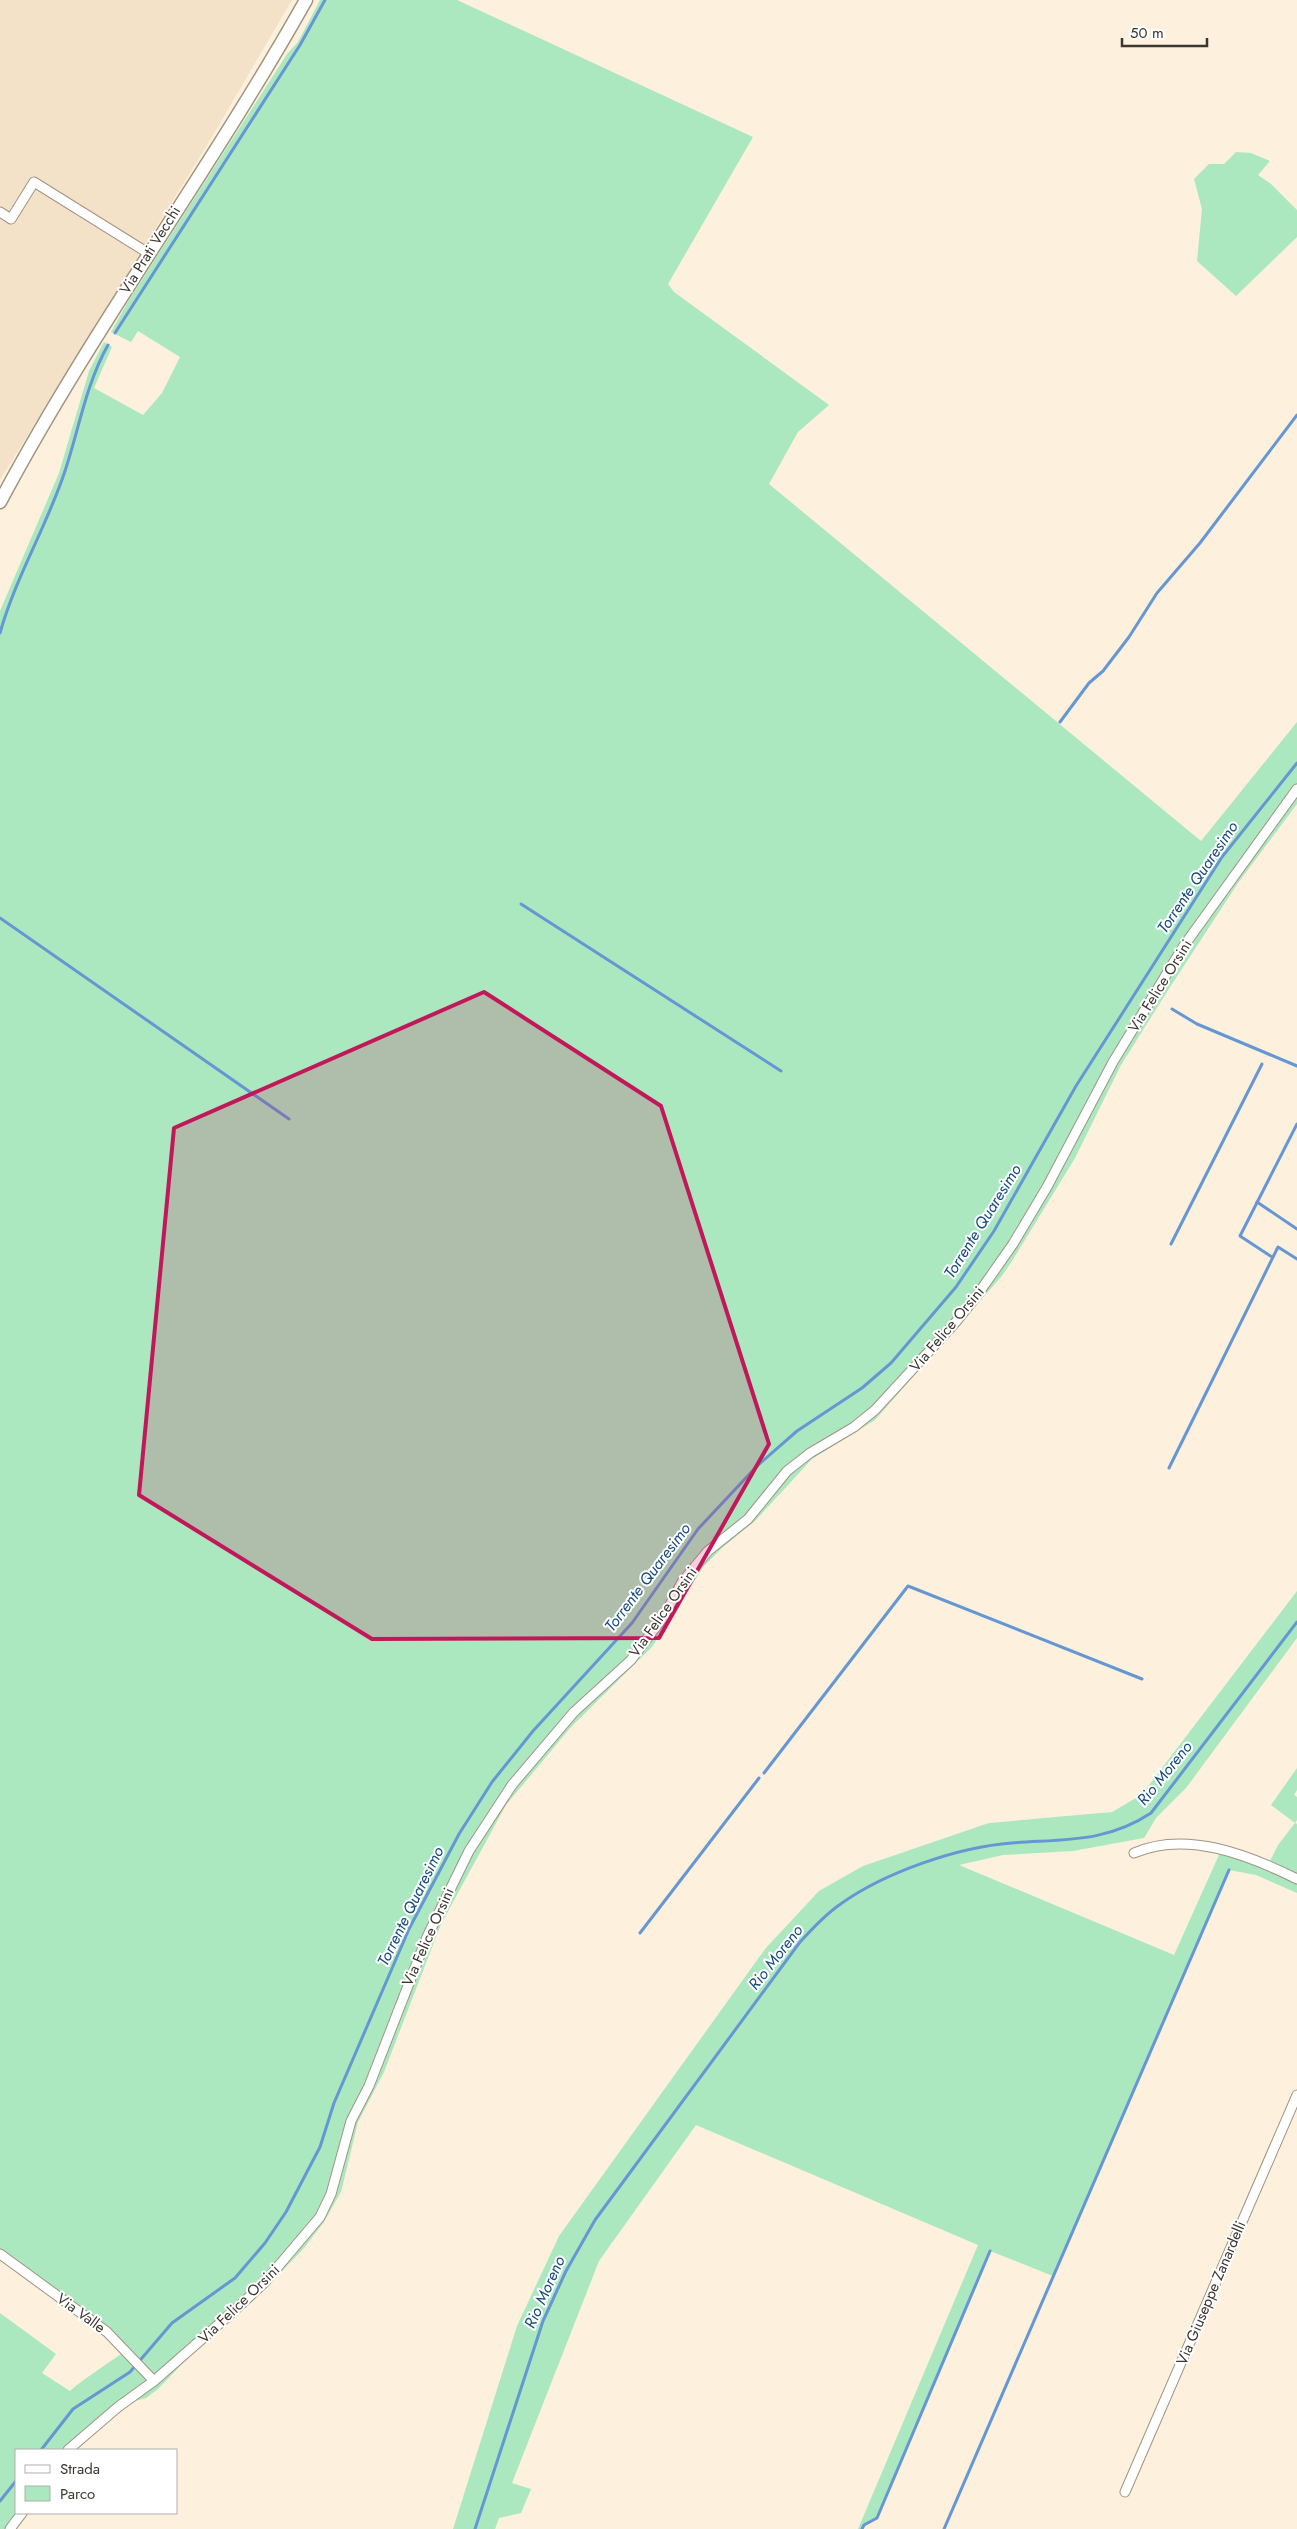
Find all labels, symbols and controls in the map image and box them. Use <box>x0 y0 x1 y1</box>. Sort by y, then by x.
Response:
scale bar <box>1122 15 1207 47</box>
text: 50 m <box>1130 22 1164 44</box>
street label: Via Prati Vecchi <box>114 202 186 298</box>
water label: Torrente Quaresimo <box>1151 816 1244 938</box>
street label: Via Felice Orsini <box>1123 935 1197 1037</box>
water label: Torrente Quaresimo <box>938 1159 1027 1283</box>
street label: Via Felice Orsini <box>905 1281 989 1377</box>
water label: Torrente Quaresimo <box>599 1518 696 1636</box>
street label: Via Felice Orsini <box>624 1562 702 1662</box>
water label: Rio Moreno <box>1131 1736 1198 1810</box>
water label: Torrente Quaresimo <box>372 1842 450 1970</box>
street label: Via Felice Orsini <box>396 1884 460 1990</box>
water label: Rio Moreno <box>743 1920 808 1995</box>
street label: Via Giuseppe Zanardelli <box>1171 2217 1251 2369</box>
water label: Rio Moreno <box>518 2252 571 2332</box>
street label: Via Felice Orsini <box>193 2259 285 2349</box>
street label: Via Valle <box>52 2288 110 2338</box>
legend <box>15 2449 178 2514</box>
text: Strada <box>60 2458 100 2480</box>
text: Parco <box>60 2483 95 2505</box>

